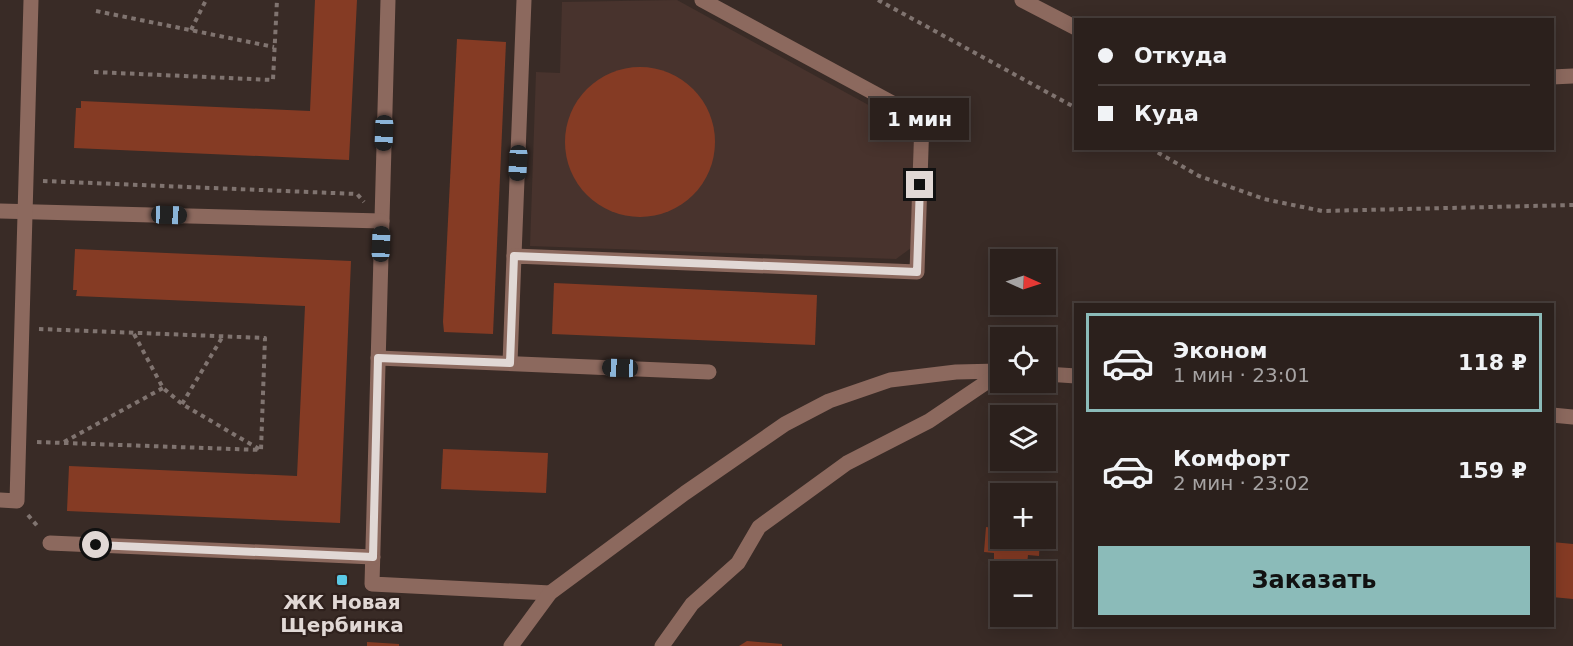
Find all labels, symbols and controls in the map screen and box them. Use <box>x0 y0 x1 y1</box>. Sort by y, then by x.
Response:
text: Откуда <box>1134 43 1227 68</box>
callout: 1 мин <box>870 98 970 140</box>
text: Куда <box>1134 101 1199 126</box>
text: 1 мин <box>887 107 952 131</box>
car <box>374 115 394 151</box>
car <box>508 145 528 181</box>
route end <box>906 171 933 198</box>
car <box>151 205 187 225</box>
car <box>371 226 391 262</box>
north arrow <box>990 249 1056 315</box>
map controls <box>990 249 1056 627</box>
button: locate <box>990 327 1056 393</box>
icon: car <box>1101 336 1155 390</box>
text: Эконом <box>1173 338 1268 363</box>
text: 118 ₽ <box>1458 350 1527 375</box>
car <box>602 358 638 378</box>
text: 1 мин · 23:01 <box>1173 363 1310 387</box>
button: layers <box>990 405 1056 471</box>
icon: car <box>1101 444 1155 498</box>
text: Комфорт <box>1173 446 1290 471</box>
text: 159 ₽ <box>1458 458 1527 483</box>
text: 2 мин · 23:02 <box>1173 471 1310 495</box>
button: + <box>990 483 1056 549</box>
route start <box>82 531 109 558</box>
button: Заказать <box>1098 546 1530 615</box>
button: − <box>990 561 1056 627</box>
marker: ЖК Новая Щербинка <box>335 573 349 587</box>
place label: ЖК Новая Щербинка <box>280 590 404 637</box>

